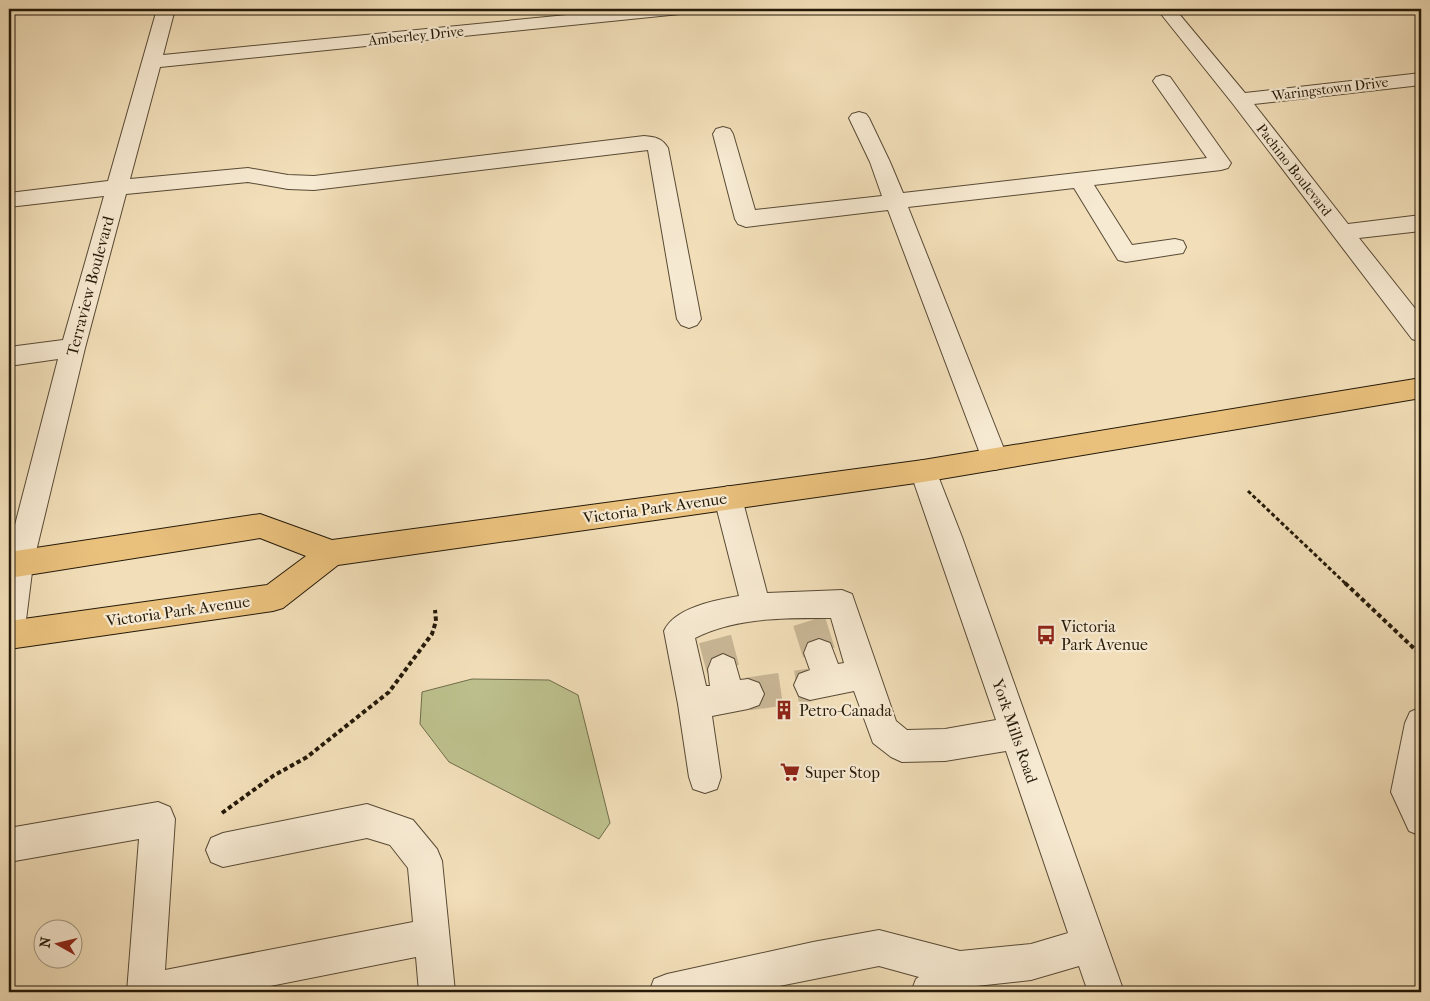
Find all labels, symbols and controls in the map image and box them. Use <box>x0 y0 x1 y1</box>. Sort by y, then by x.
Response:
street label: Amberley Drive <box>366 23 465 50</box>
street label: Waringstown Drive <box>1270 73 1390 105</box>
street label: Pachino Boulevard <box>1253 120 1336 220</box>
street label: Terraview Boulevard <box>62 214 118 358</box>
street label: Victoria Park Avenue <box>581 488 728 528</box>
street label: Victoria Park Avenue <box>104 591 251 631</box>
place label: Victoria Park Avenue <box>1060 617 1148 654</box>
bus stop icon: Victoria Park Avenue <box>1035 624 1057 646</box>
street label: York Mills Road <box>988 675 1042 786</box>
building icon: Petro-Canada <box>773 699 795 721</box>
place label: Petro-Canada <box>799 701 892 720</box>
supermarket icon: Super Stop <box>779 761 801 783</box>
place label: Super Stop <box>805 763 880 782</box>
north arrow <box>32 918 82 968</box>
text: N <box>36 935 55 949</box>

